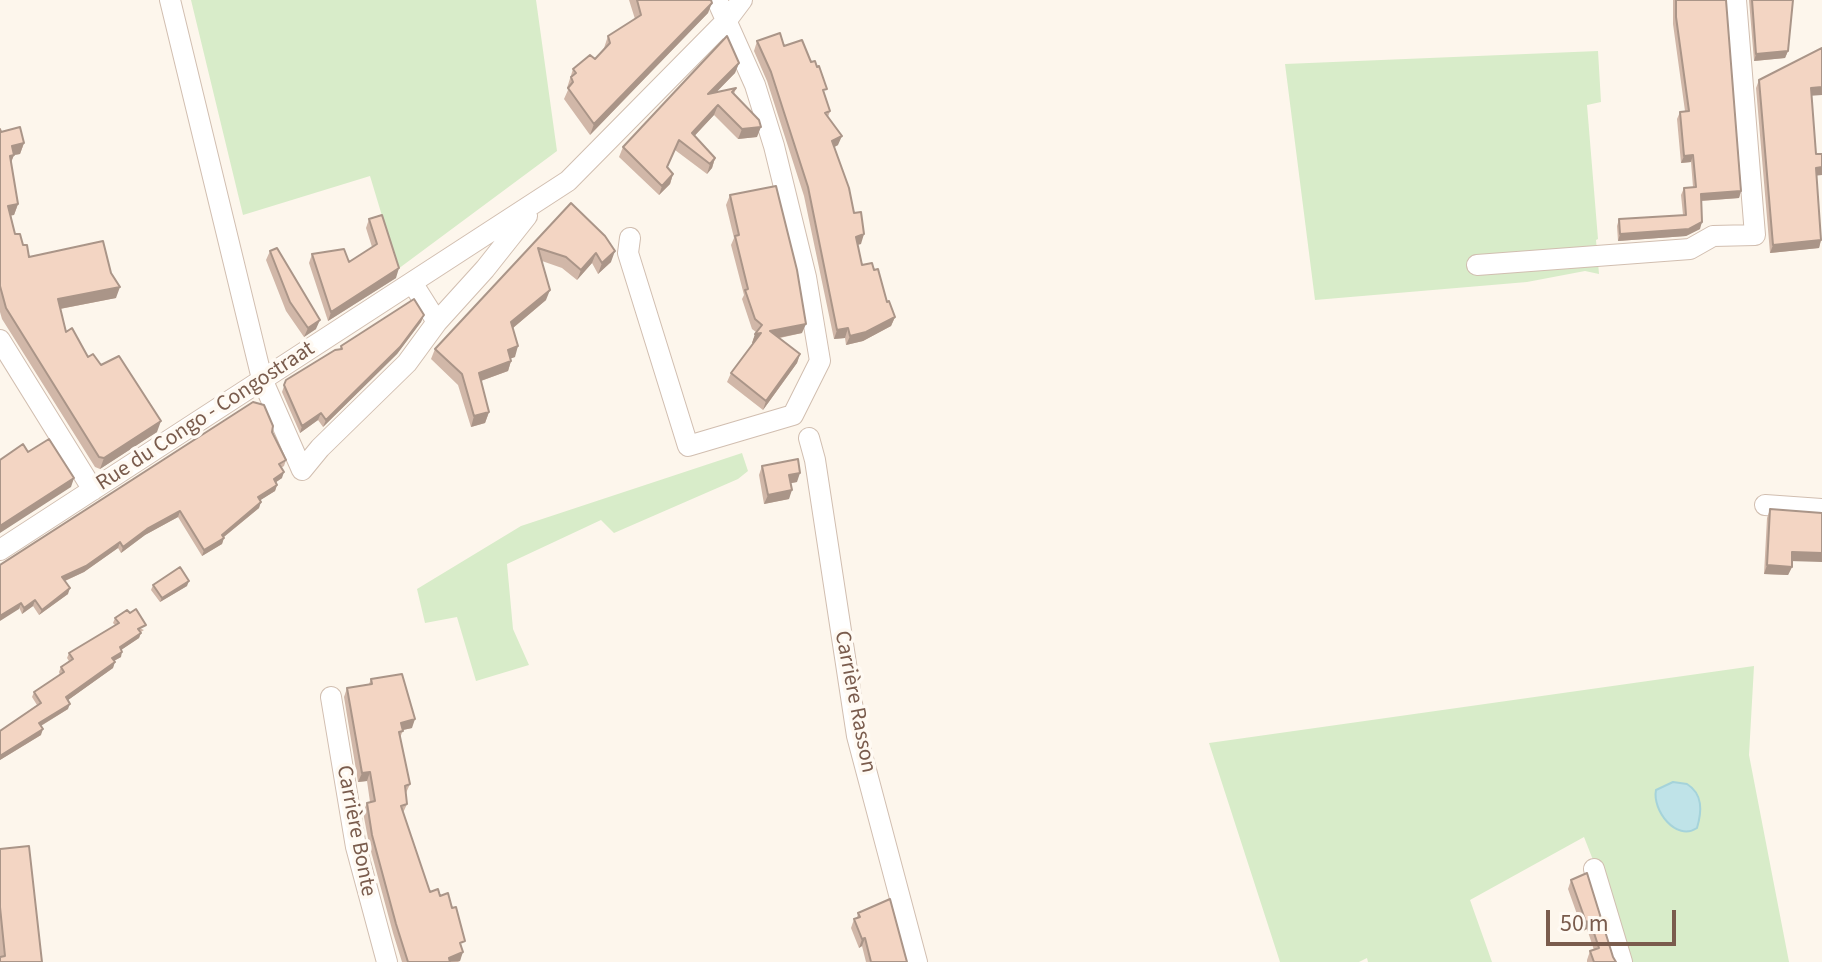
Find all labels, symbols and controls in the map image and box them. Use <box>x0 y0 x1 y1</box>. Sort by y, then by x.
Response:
street label: Rue du Congo - Congostraat <box>92 336 320 498</box>
street label: Carrière Rasson <box>827 629 881 775</box>
street label: Carrière Bonte <box>329 763 381 899</box>
scale bar <box>1550 894 1680 944</box>
text: 50 m <box>1560 906 1609 941</box>

